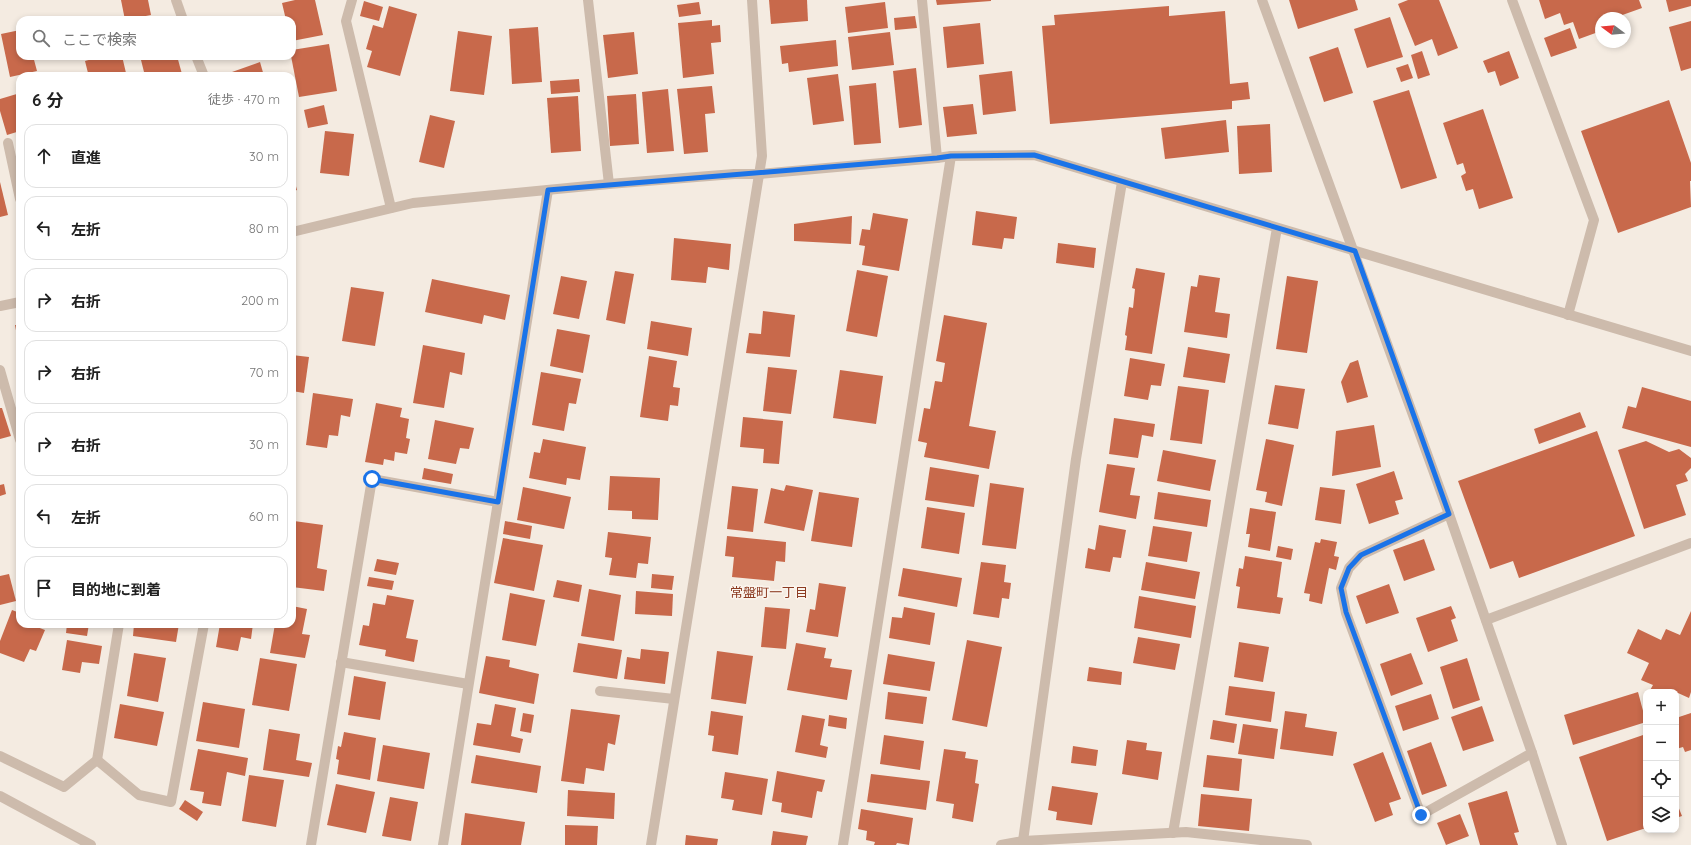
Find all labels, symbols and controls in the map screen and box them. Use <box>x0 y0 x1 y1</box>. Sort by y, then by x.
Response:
north arrow <box>1595 12 1631 48</box>
search box <box>16 16 296 60</box>
icon: search <box>30 27 52 49</box>
text: ここで検索 <box>62 30 137 49</box>
text: 6 分 <box>32 89 63 110</box>
text: 徒歩 · 470 m <box>208 91 280 107</box>
icon: ahead <box>33 145 55 167</box>
text: 直進 <box>71 148 101 167</box>
text: 30 m <box>249 148 279 164</box>
icon: left <box>33 217 55 239</box>
text: 左折 <box>71 220 101 239</box>
text: 80 m <box>249 220 279 236</box>
icon: right <box>33 289 55 311</box>
text: 右折 <box>71 292 101 311</box>
text: 200 m <box>241 292 279 308</box>
icon: right <box>33 361 55 383</box>
text: 右折 <box>71 364 101 383</box>
text: 70 m <box>249 364 279 380</box>
icon: right <box>33 433 55 455</box>
text: 右折 <box>71 436 101 455</box>
text: 30 m <box>249 436 279 452</box>
route start <box>363 470 381 488</box>
icon: left <box>33 505 55 527</box>
text: 左折 <box>71 508 101 527</box>
text: 60 m <box>249 508 279 524</box>
icon: arrive <box>33 577 55 599</box>
text: 目的地に到着 <box>71 580 161 599</box>
district label: 常盤町一丁目 <box>730 584 808 600</box>
map controls <box>1643 689 1679 833</box>
button: + <box>1643 689 1679 725</box>
button: − <box>1643 725 1679 761</box>
button: locate <box>1643 761 1679 797</box>
button: layers <box>1643 797 1679 833</box>
route end <box>1412 806 1430 824</box>

